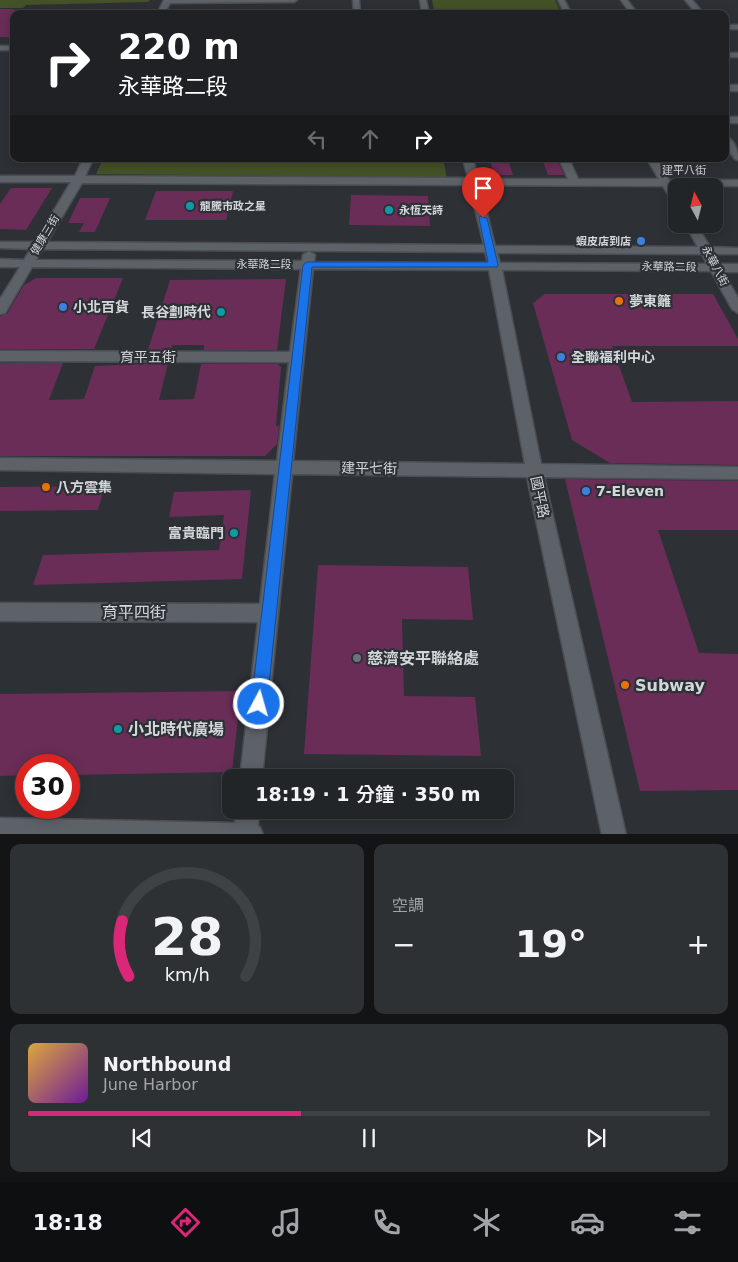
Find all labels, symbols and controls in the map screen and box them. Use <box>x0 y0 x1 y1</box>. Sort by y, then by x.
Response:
text: 220 m <box>118 27 240 67</box>
icon: right <box>35 30 100 95</box>
text: 永華路二段 <box>118 74 228 99</box>
icon: left <box>303 125 331 153</box>
icon: ahead <box>356 125 384 153</box>
icon: right <box>409 125 437 153</box>
street label: 建平八街 <box>662 164 706 177</box>
pin <box>462 167 504 218</box>
icon: arrive <box>469 174 497 202</box>
north arrow <box>668 178 722 232</box>
map controls <box>668 178 723 233</box>
marker: 龍騰市政之星 <box>184 200 196 212</box>
place label: 龍騰市政之星 <box>200 200 266 213</box>
marker: 永恆天詩 <box>383 204 395 216</box>
place label: 永恆天詩 <box>399 204 443 217</box>
street label: 健康三街 <box>28 213 62 257</box>
place label: 蝦皮店到店 <box>576 235 631 248</box>
marker: 蝦皮店到店 <box>635 235 647 247</box>
street label: 永華八街 <box>699 244 731 288</box>
street label: 永華路二段 <box>237 258 292 271</box>
street label: 永華路二段 <box>641 260 697 274</box>
place label: 夢東籬 <box>629 293 671 309</box>
marker: 夢東籬 <box>613 295 625 307</box>
place label: 小北百貨 <box>73 299 129 315</box>
marker: 小北百貨 <box>57 301 69 313</box>
place label: 長谷劃時代 <box>141 304 211 320</box>
marker: 長谷劃時代 <box>215 306 227 318</box>
street label: 育平五街 <box>120 349 176 365</box>
place label: 全聯福利中心 <box>571 349 655 365</box>
marker: 全聯福利中心 <box>555 351 567 363</box>
street label: 建平七街 <box>341 460 397 476</box>
street label: 國平路 <box>528 475 552 519</box>
place label: 八方雲集 <box>56 479 112 495</box>
marker: 八方雲集 <box>40 481 52 493</box>
place label: 7-Eleven <box>596 483 664 499</box>
marker: 7-Eleven <box>580 485 592 497</box>
place label: 富貴臨門 <box>168 525 224 541</box>
marker: 富貴臨門 <box>228 527 240 539</box>
street label: 育平四街 <box>102 603 166 622</box>
place label: 慈濟安平聯絡處 <box>367 649 479 668</box>
marker: 慈濟安平聯絡處 <box>351 652 363 664</box>
place label: Subway <box>635 676 705 695</box>
position arrow <box>232 677 284 729</box>
marker: Subway <box>619 679 631 691</box>
place label: 小北時代廣場 <box>128 720 224 739</box>
marker: 小北時代廣場 <box>112 723 124 735</box>
speed limit sign: 30 <box>15 754 80 819</box>
text: 18:19 · 1 分鐘 · 350 m <box>255 783 481 805</box>
text: 空調 <box>392 896 424 915</box>
text: 28 <box>151 907 223 967</box>
text: 19° <box>515 922 587 966</box>
text: − <box>392 928 415 961</box>
text: + <box>687 928 710 961</box>
text: km/h <box>164 964 210 985</box>
text: Northbound <box>103 1053 231 1075</box>
text: June Harbor <box>103 1075 198 1094</box>
icon: previous <box>128 1124 156 1152</box>
icon: pause <box>355 1124 383 1152</box>
icon: next <box>582 1124 610 1152</box>
icon: directions <box>168 1205 203 1240</box>
icon: music <box>269 1205 304 1240</box>
icon: phone <box>369 1205 404 1240</box>
icon: climate <box>469 1205 504 1240</box>
icon: car <box>570 1205 605 1240</box>
icon: filters <box>670 1205 705 1240</box>
text: 18:18 <box>33 1210 103 1235</box>

